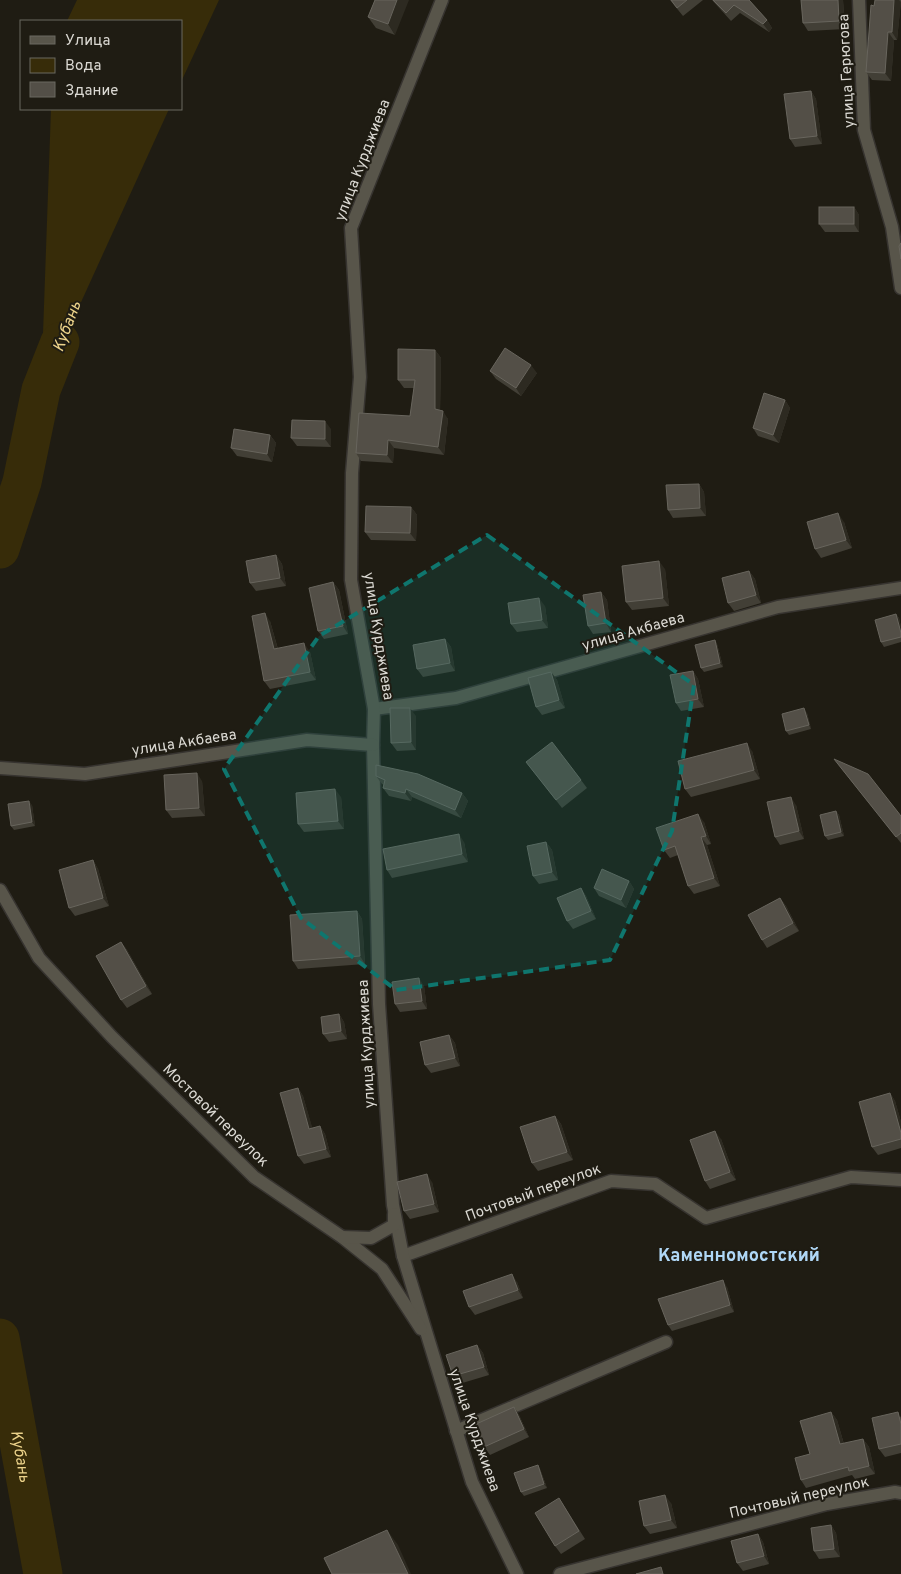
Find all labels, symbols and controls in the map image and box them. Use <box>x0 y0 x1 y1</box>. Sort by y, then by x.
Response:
street label: улица Герюгова <box>835 13 860 129</box>
legend <box>20 20 182 110</box>
text: Улица <box>65 32 110 51</box>
text: Вода <box>65 57 101 76</box>
text: Здание <box>65 82 118 101</box>
street label: улица Курджиева <box>331 97 395 224</box>
water label: Кубань <box>49 299 87 355</box>
street label: улица Курджиева <box>358 571 397 701</box>
street label: улица Акбаева <box>580 609 687 656</box>
street label: улица Акбаева <box>131 726 238 761</box>
street label: улица Курджиева <box>355 979 380 1109</box>
street label: Мостовой переулок <box>158 1060 272 1172</box>
street label: Почтовый переулок <box>463 1160 604 1227</box>
district label: Каменномостский <box>658 1245 820 1268</box>
street label: улица Курджиева <box>444 1366 504 1495</box>
water label: Кубань <box>5 1429 34 1484</box>
street label: Почтовый переулок <box>728 1473 871 1524</box>

